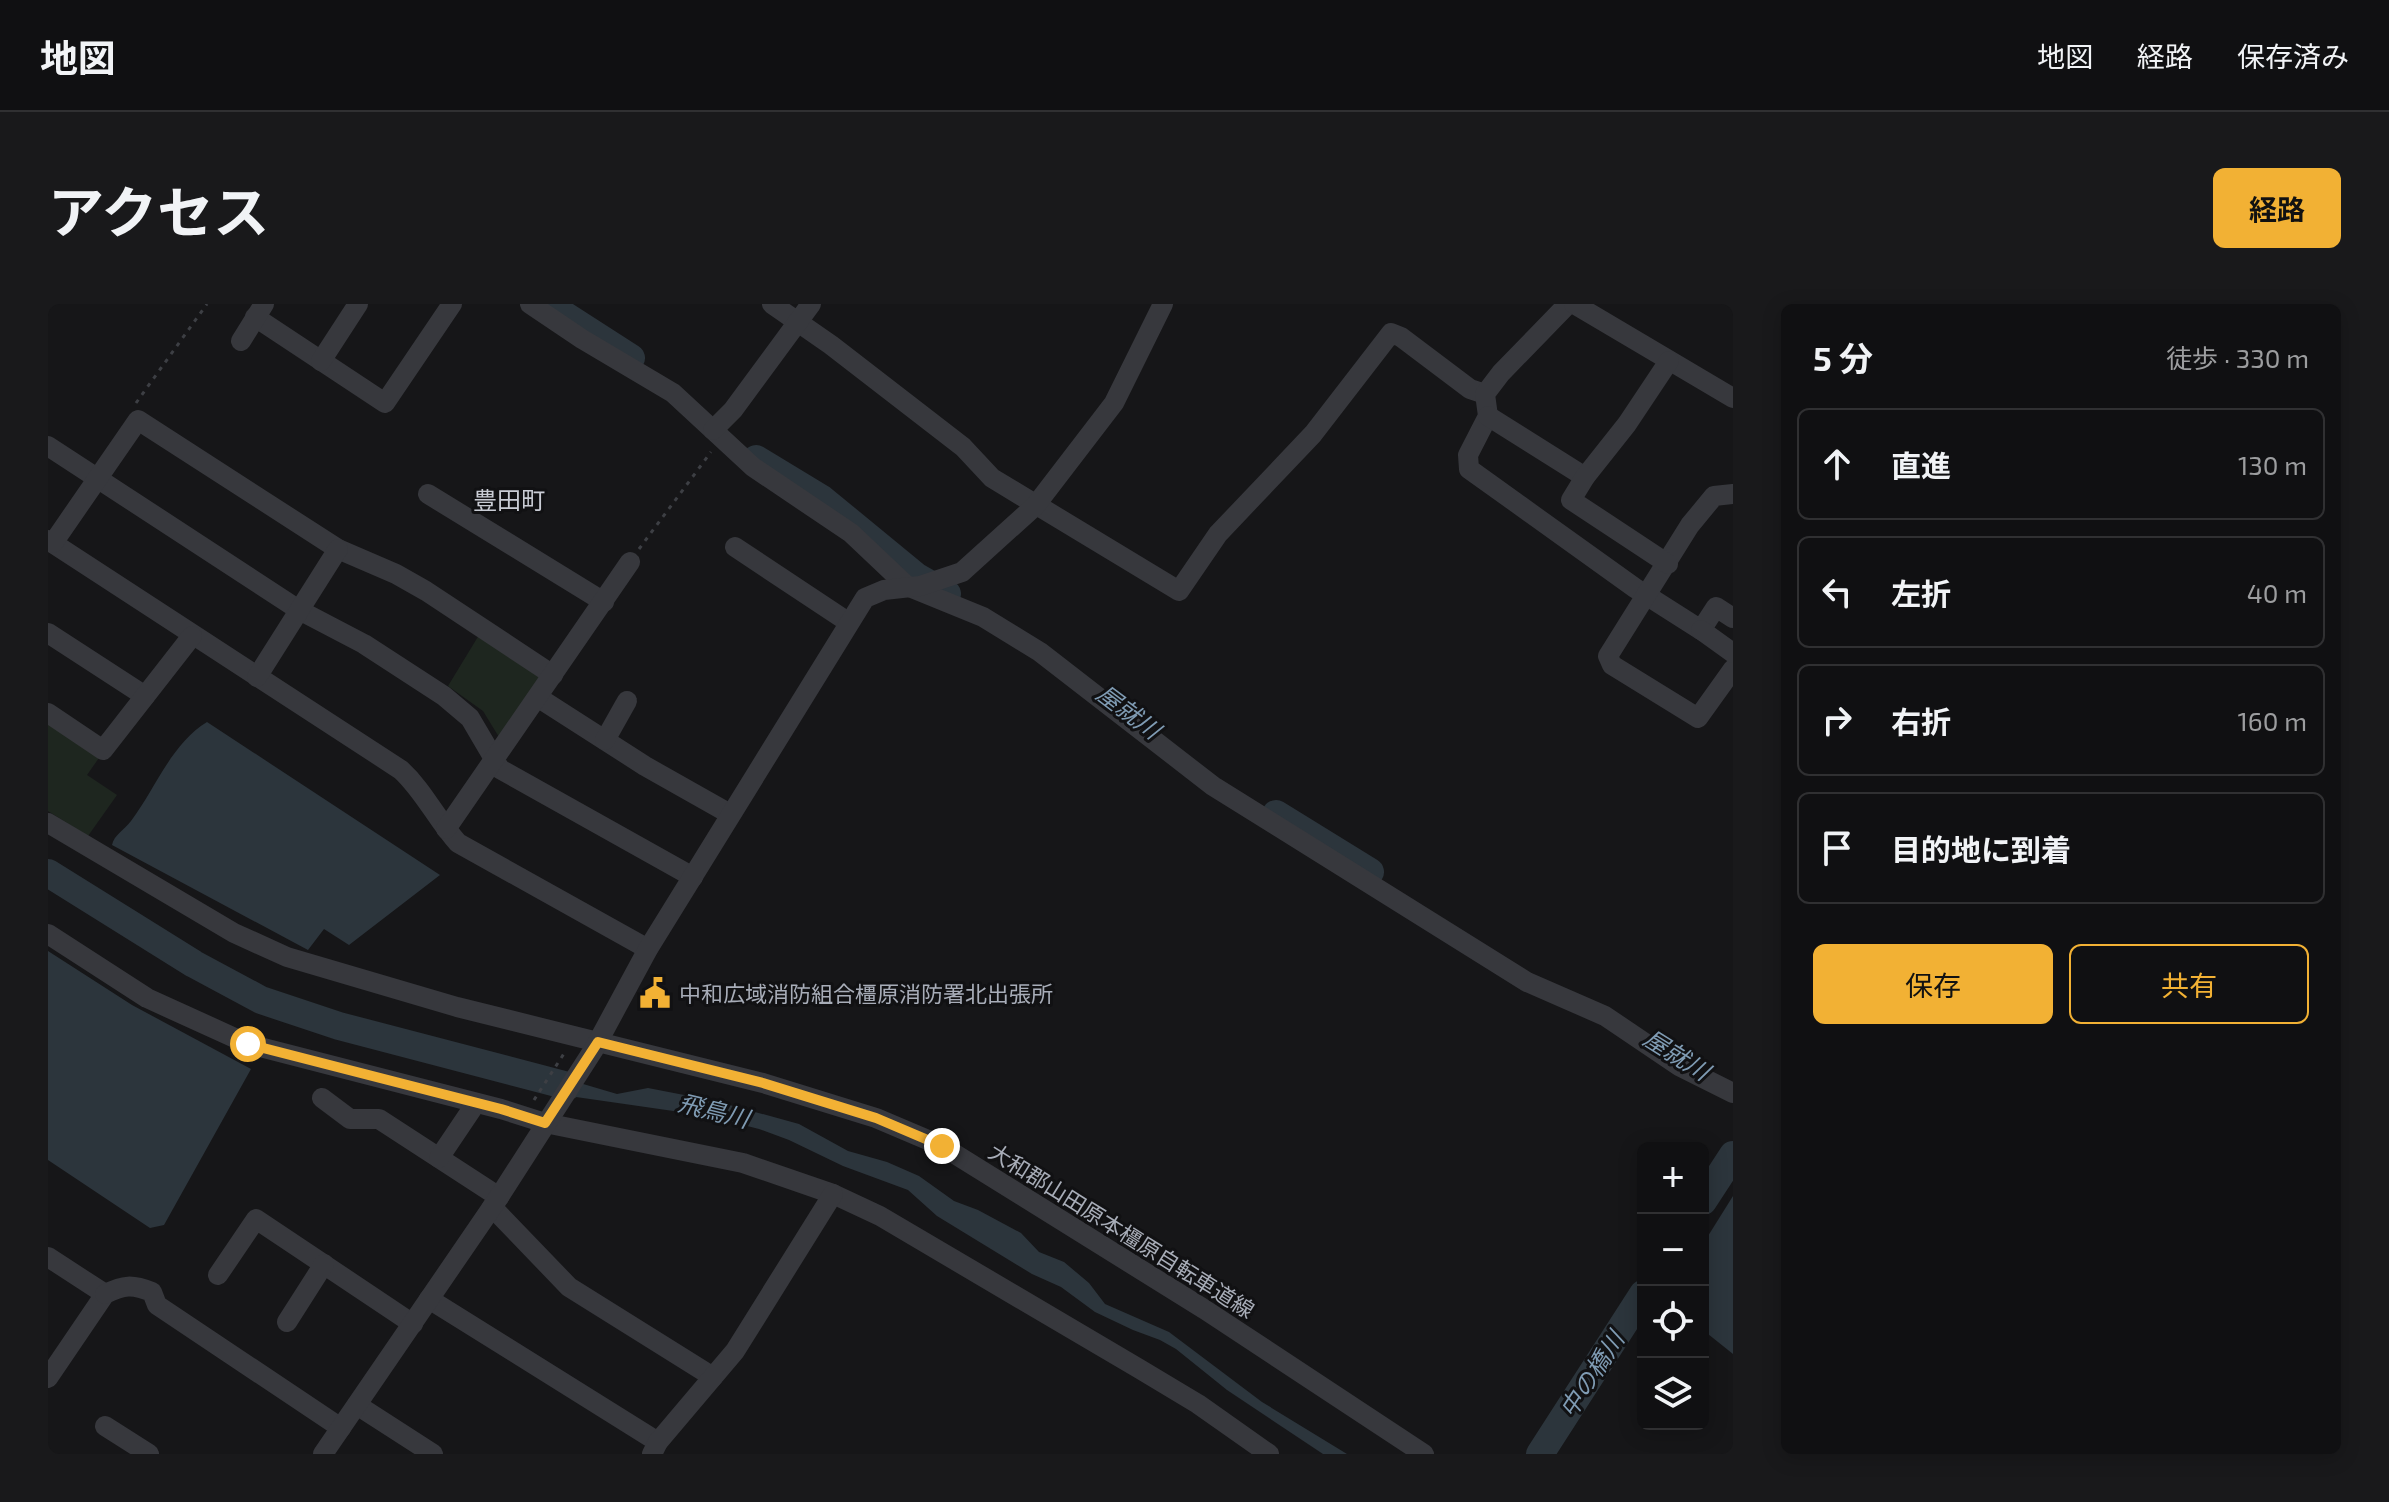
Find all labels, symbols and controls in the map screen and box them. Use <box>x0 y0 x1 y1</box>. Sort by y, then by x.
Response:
text: 地図 <box>40 34 116 80</box>
text: 地図 <box>2037 39 2093 73</box>
text: 経路 <box>2137 39 2193 73</box>
text: 保存済み <box>2237 39 2349 73</box>
button: 経路 <box>2213 168 2341 248</box>
text: アクセス <box>48 177 269 244</box>
text: 5 分 <box>1813 337 1873 378</box>
text: 徒歩 · 330 m <box>2166 342 2309 373</box>
icon: ahead <box>1815 442 1859 486</box>
text: 直進 <box>1891 447 1951 483</box>
text: 130 m <box>2238 449 2307 480</box>
district label: 豊田町 <box>473 485 545 514</box>
icon: left <box>1815 570 1859 614</box>
text: 左折 <box>1891 575 1951 611</box>
text: 40 m <box>2247 577 2307 608</box>
water label: 屋就川 <box>1092 678 1169 746</box>
icon: right <box>1815 698 1859 742</box>
text: 右折 <box>1891 703 1951 739</box>
text: 160 m <box>2238 705 2307 736</box>
icon: arrive <box>1815 826 1859 870</box>
text: 目的地に到着 <box>1891 831 2071 867</box>
button: 保存 <box>1813 944 2053 1024</box>
button: 共有 <box>2069 944 2309 1024</box>
public building icon: 中和広域消防組合橿原消防署北出張所 <box>638 976 672 1010</box>
place label: 中和広域消防組合橿原消防署北出張所 <box>679 980 1053 1006</box>
water label: 屋就川 <box>1639 1023 1718 1087</box>
route start <box>230 1026 266 1062</box>
water label: 飛鳥川 <box>676 1087 755 1134</box>
route end <box>924 1128 960 1164</box>
street label: 大和郡山田原本橿原自転車道線 <box>985 1137 1259 1323</box>
map controls <box>1637 1142 1709 1430</box>
button: + <box>1637 1142 1709 1214</box>
button: − <box>1637 1214 1709 1286</box>
button: locate <box>1637 1286 1709 1358</box>
water label: 中の橋川 <box>1553 1323 1631 1422</box>
button: layers <box>1637 1358 1709 1430</box>

